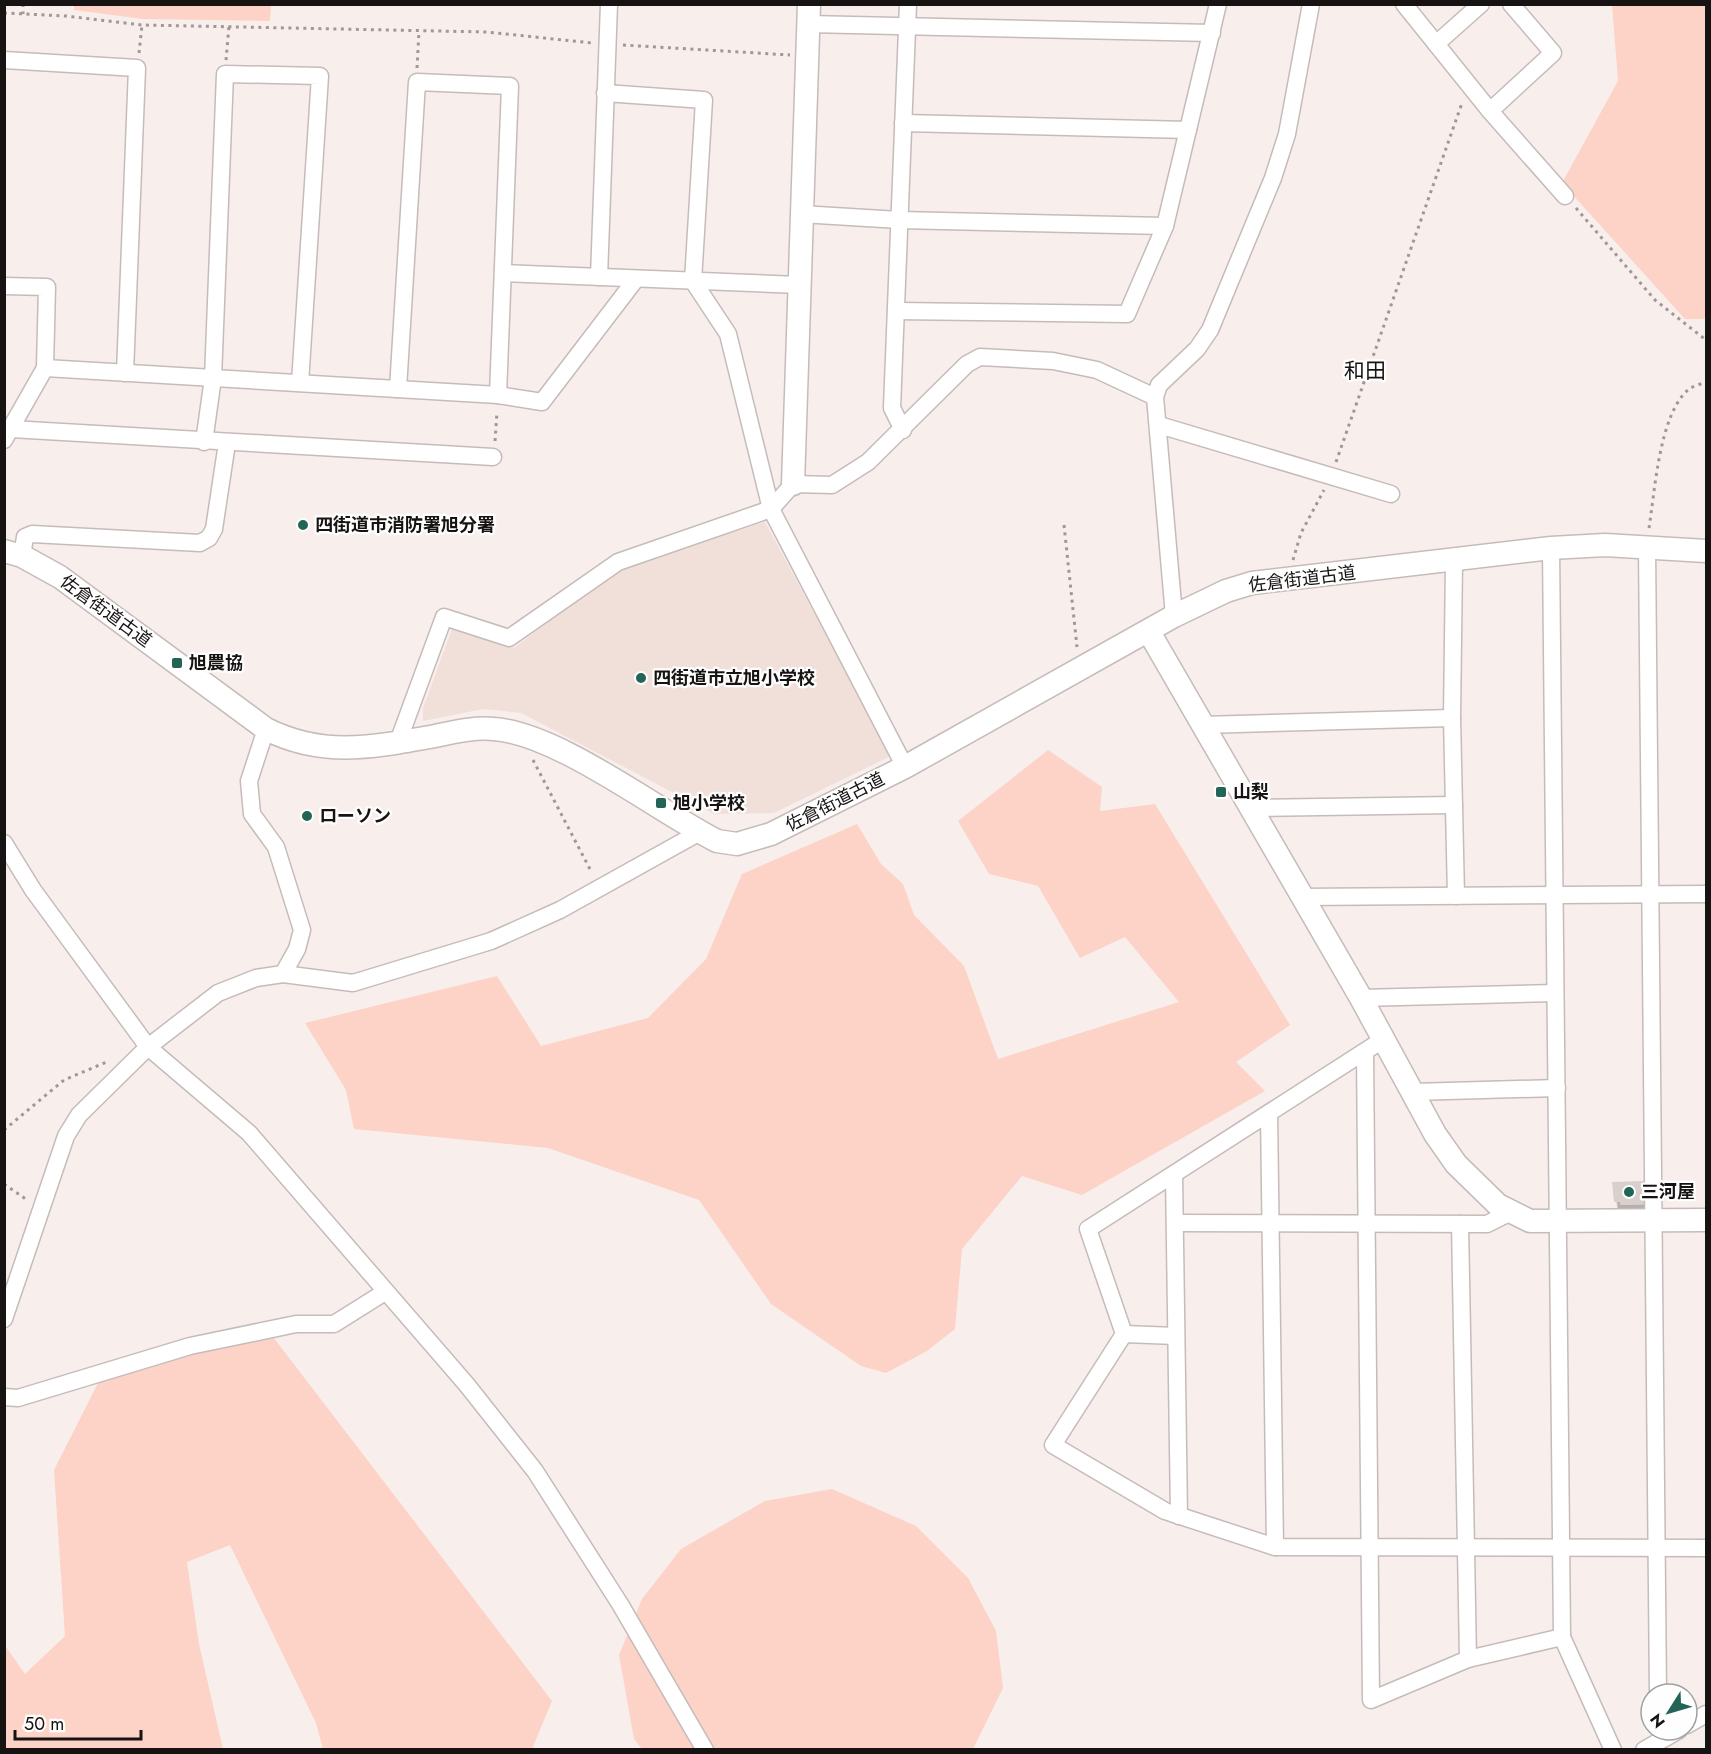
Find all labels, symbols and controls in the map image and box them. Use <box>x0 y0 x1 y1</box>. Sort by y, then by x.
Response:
district label: 和田 <box>1344 356 1386 386</box>
place label: 四街道市消防署旭分署 <box>315 512 495 538</box>
marker: 四街道市消防署旭分署 <box>296 518 310 532</box>
street label: 佐倉街道古道 <box>1247 560 1357 598</box>
street label: 佐倉街道古道 <box>55 569 157 653</box>
place label: 旭農協 <box>189 650 243 676</box>
marker: 旭農協 <box>170 656 184 670</box>
place label: 四街道市立旭小学校 <box>653 665 815 691</box>
marker: 四街道市立旭小学校 <box>634 671 648 685</box>
street label: 佐倉街道古道 <box>781 766 889 838</box>
place label: 山梨 <box>1233 779 1269 805</box>
marker: 山梨 <box>1214 785 1228 799</box>
place label: 旭小学校 <box>673 790 745 816</box>
marker: 旭小学校 <box>654 796 668 810</box>
place label: ローソン <box>319 803 391 829</box>
marker: ローソン <box>300 809 314 823</box>
place label: 三河屋 <box>1641 1179 1695 1205</box>
marker: 三河屋 <box>1622 1185 1636 1199</box>
north arrow <box>1639 1682 1699 1742</box>
scale bar <box>15 1703 141 1741</box>
text: N <box>1644 1709 1670 1733</box>
text: 50 m <box>24 1711 64 1737</box>

